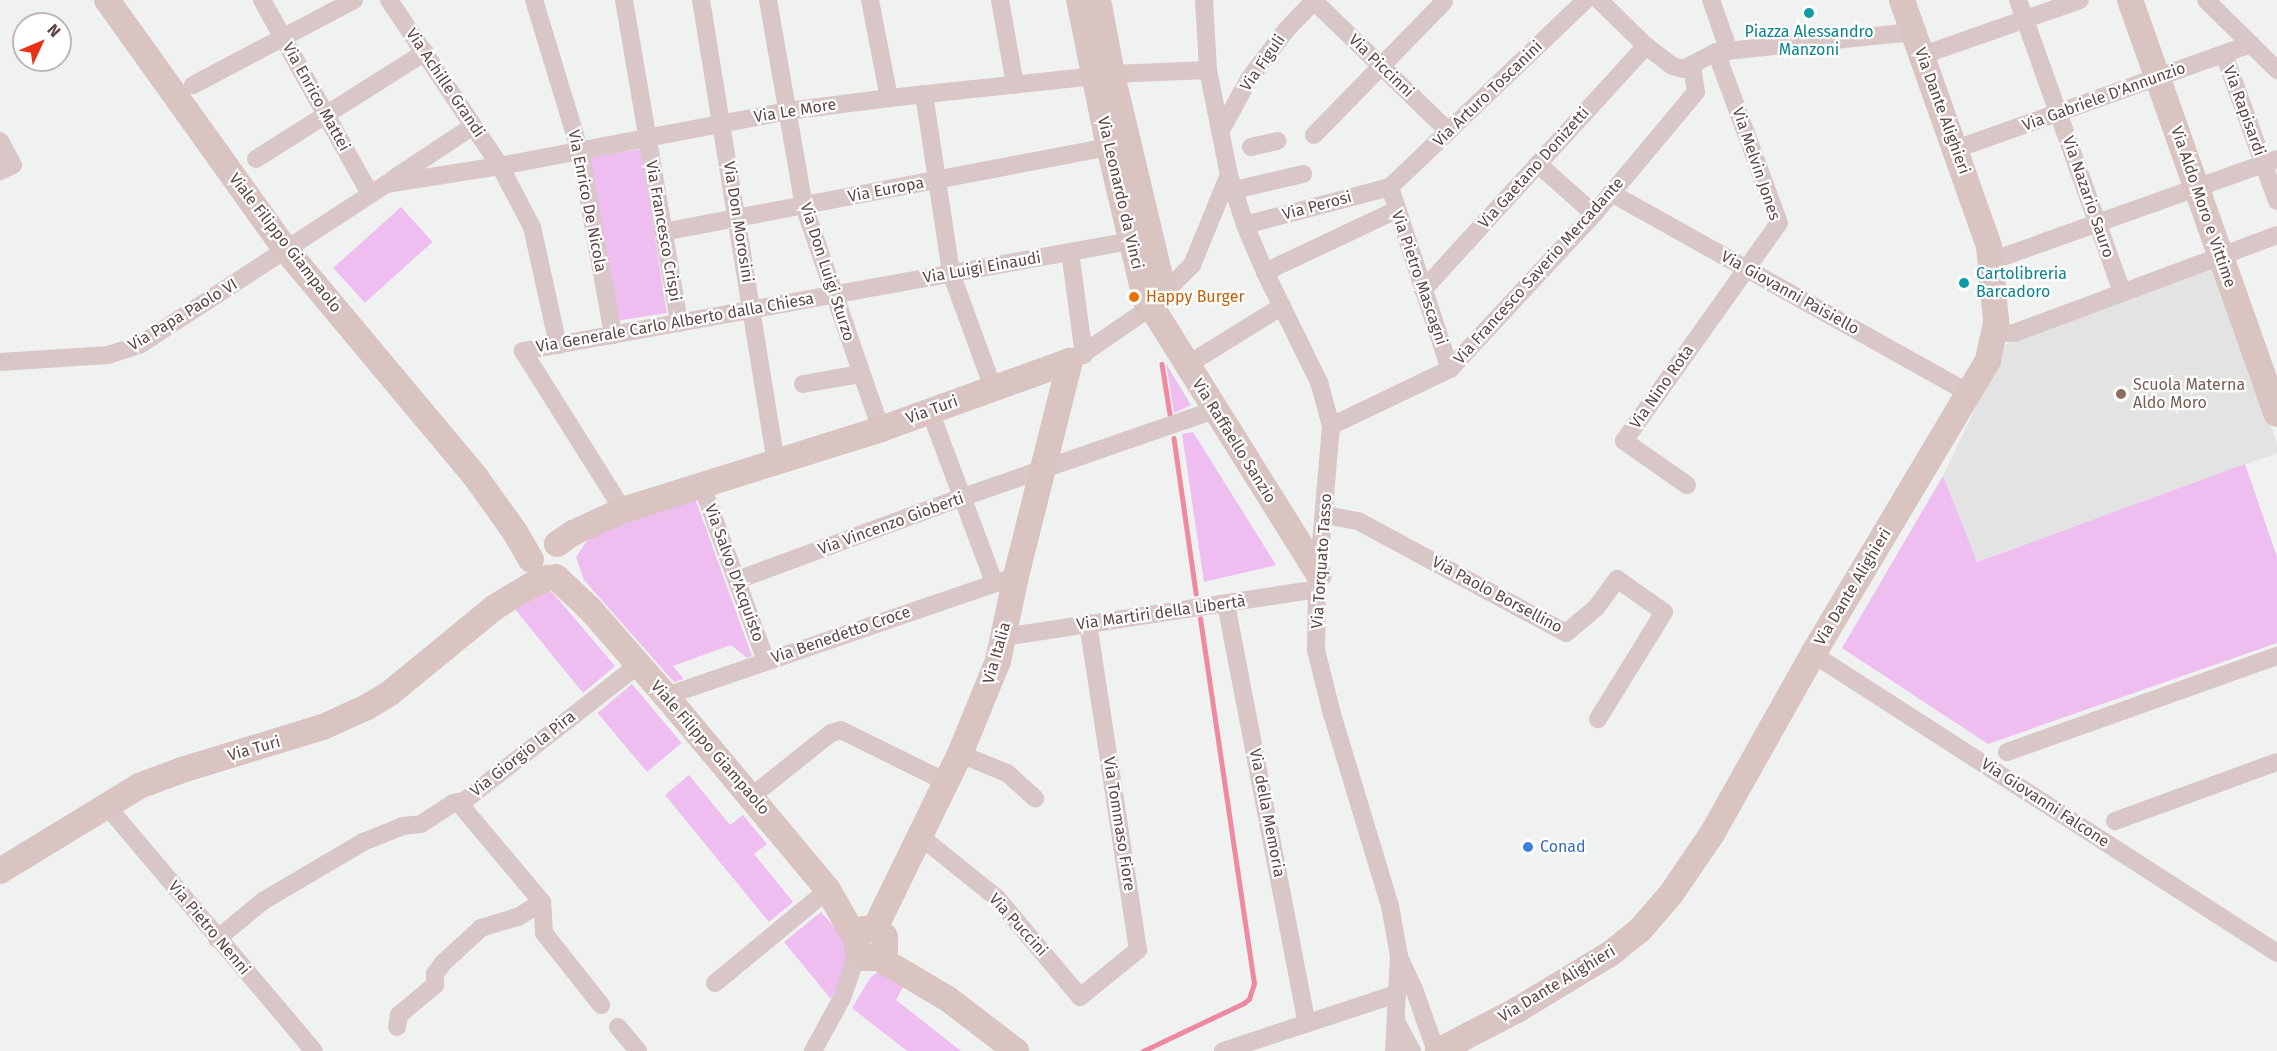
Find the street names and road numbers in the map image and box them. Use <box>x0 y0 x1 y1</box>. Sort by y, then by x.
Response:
street label: Via Achille Grandi <box>401 25 489 141</box>
street label: Via Piccinni <box>1345 30 1417 102</box>
street label: Via Figuli <box>1237 31 1289 95</box>
street label: Via Arturo Toscanini <box>1429 37 1547 151</box>
street label: Via Enrico Mattei <box>278 39 354 155</box>
street label: Via Dante Alighieri <box>1910 45 1974 177</box>
street label: Via Gabriele D'Annunzio <box>2020 58 2188 136</box>
street label: Via Rapisardi <box>2219 63 2269 159</box>
street label: Via Le More <box>752 95 838 127</box>
street label: Via Gaetano Donizetti <box>1475 103 1593 233</box>
street label: Via Melvin Jones <box>1728 105 1784 223</box>
street label: Via Leonardo da Vinci <box>1093 115 1147 271</box>
street label: Via Aldo Moro e Vittime <box>2166 124 2240 290</box>
street label: Via Enrico De Nicola <box>564 128 610 274</box>
street label: Via Nazario Sauro <box>2058 134 2118 260</box>
street label: Via Francesco Crispi <box>641 159 685 303</box>
street label: Via Don Morosini <box>719 160 757 284</box>
street label: Viale Filippo Giampaolo <box>225 170 345 316</box>
street label: Via Europa <box>846 173 926 207</box>
street label: Via Francesco Saverio Mercadante <box>1450 174 1628 368</box>
street label: Via Perosi <box>1280 188 1354 224</box>
street label: Via Don Luigi Sturzo <box>796 200 858 344</box>
street label: Via Pietro Mascagni <box>1387 208 1451 348</box>
street label: Via Giovanni Paisiello <box>1718 247 1862 339</box>
street label: Via Luigi Einaudi <box>921 248 1043 288</box>
street label: Via Papa Paolo VI <box>125 275 241 355</box>
street label: Via Generale Carlo Alberto dalla Chiesa <box>534 289 816 357</box>
street label: Via Nino Rota <box>1626 341 1698 433</box>
street label: Via Raffaello Sanzio <box>1188 375 1280 507</box>
street label: Via Turi <box>903 392 961 428</box>
street label: Via Vincenzo Gioberti <box>816 489 966 559</box>
street label: Via Torquato Tasso <box>1308 493 1336 629</box>
street label: Via Salvo D'Acquisto <box>700 502 768 644</box>
street label: Via Dante Alighieri <box>1811 525 1895 649</box>
street label: Via Paolo Borsellino <box>1429 553 1565 637</box>
street label: Via Martiri della Libertà <box>1075 592 1247 634</box>
street label: Via Benedetto Croce <box>769 602 913 668</box>
street label: Via Italia <box>979 620 1015 686</box>
street label: Viale Filippo Giampaolo <box>647 677 773 819</box>
street label: Via Giorgio la Pira <box>467 707 579 801</box>
street label: Via Turi <box>225 732 283 766</box>
street label: Via della Memoria <box>1245 747 1289 879</box>
street label: Via Giovanni Falcone <box>1977 754 2113 852</box>
street label: Via Tommaso Fiore <box>1099 755 1139 893</box>
street label: Via Pietro Nenni <box>164 877 254 979</box>
street label: Via Puccini <box>985 890 1051 960</box>
street label: Via Dante Alighieri <box>1495 942 1619 1026</box>

